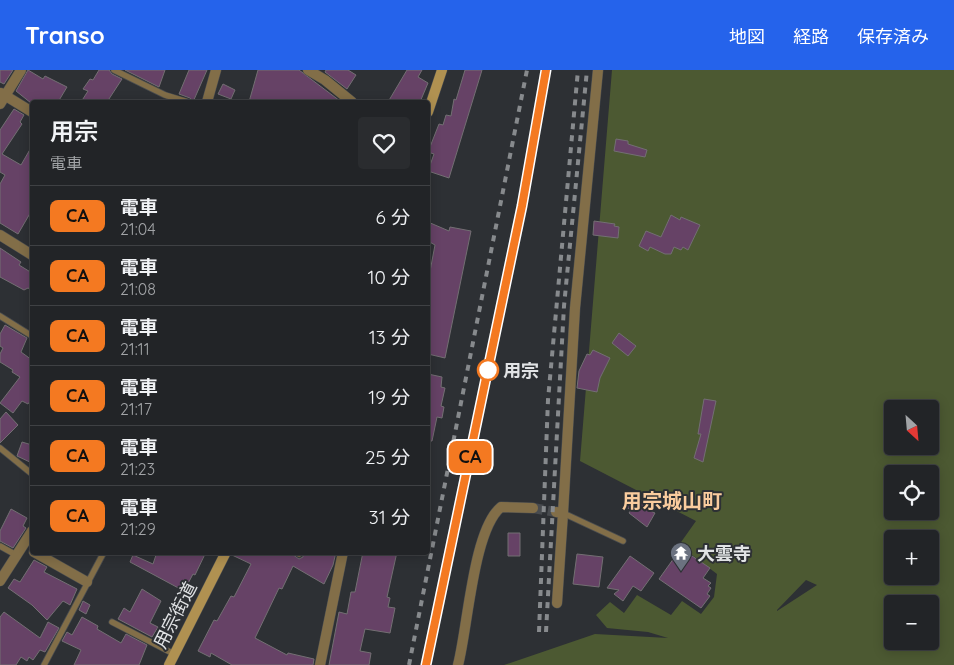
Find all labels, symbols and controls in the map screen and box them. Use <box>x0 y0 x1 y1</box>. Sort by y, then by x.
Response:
text: Transo <box>25 20 105 50</box>
text: 地図 <box>729 25 765 48</box>
text: 経路 <box>793 25 829 48</box>
text: 保存済み <box>857 25 929 48</box>
text: 用宗 <box>50 116 98 146</box>
button: heart <box>358 117 410 169</box>
text: 電車 <box>50 153 82 173</box>
text: 電車 <box>120 195 158 219</box>
text: CA <box>66 204 89 227</box>
text: 6 分 <box>376 205 410 229</box>
text: 21:04 <box>120 219 156 239</box>
text: 電車 <box>120 255 158 279</box>
text: CA <box>66 264 89 287</box>
text: 10 分 <box>367 265 410 289</box>
text: 21:08 <box>120 279 156 299</box>
text: 電車 <box>120 315 158 339</box>
text: CA <box>66 324 89 347</box>
text: 13 分 <box>369 325 410 349</box>
text: 21:11 <box>120 339 150 359</box>
marker: 用宗 <box>477 359 499 381</box>
place label: 用宗 <box>503 359 539 382</box>
text: 電車 <box>120 375 158 399</box>
text: CA <box>66 384 89 407</box>
text: 19 分 <box>368 385 410 409</box>
text: 21:17 <box>120 399 152 419</box>
north arrow <box>884 400 939 455</box>
map controls <box>884 400 939 650</box>
text: 電車 <box>120 435 158 459</box>
line badge: CA <box>448 441 492 473</box>
text: CA <box>66 444 89 467</box>
text: 25 分 <box>365 445 410 469</box>
text: CA <box>459 445 481 468</box>
text: 21:23 <box>120 459 155 479</box>
button: locate <box>884 465 939 520</box>
district label: 用宗城山町 <box>622 488 722 513</box>
text: 電車 <box>120 495 158 519</box>
text: CA <box>66 504 89 527</box>
text: 31 分 <box>369 505 410 529</box>
text: 21:29 <box>120 519 156 539</box>
button: + <box>884 530 939 585</box>
temple icon: 大雲寺 <box>669 541 693 572</box>
place label: 大雲寺 <box>697 542 751 565</box>
street label: 用宗街道 <box>148 578 202 652</box>
button: − <box>884 595 939 650</box>

